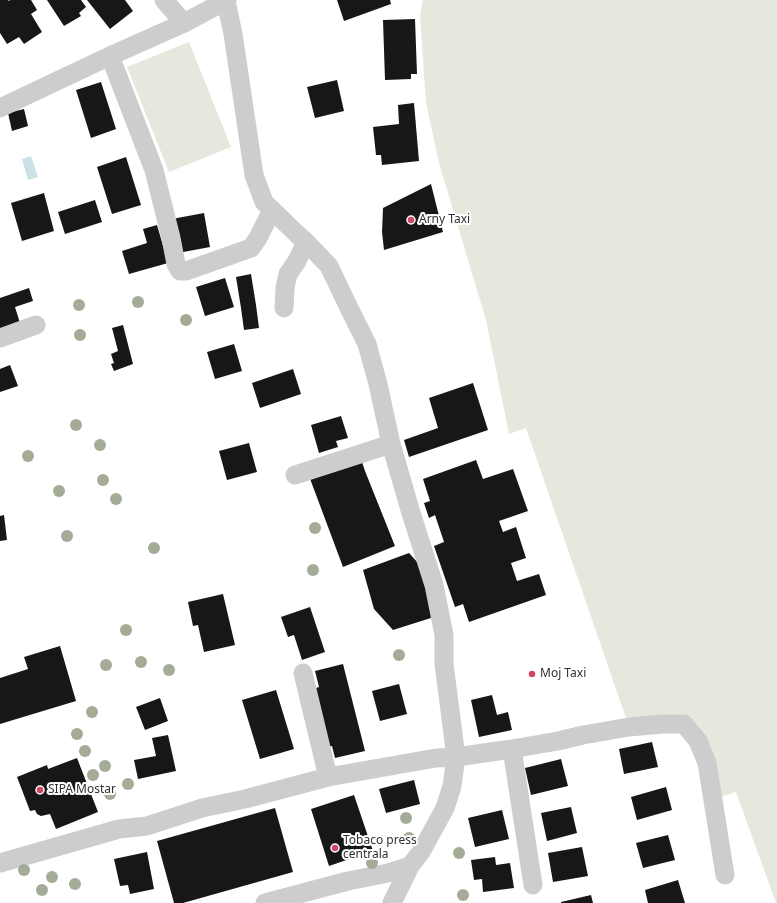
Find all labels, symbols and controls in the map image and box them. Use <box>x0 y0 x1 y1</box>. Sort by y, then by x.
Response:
place label: Arny Taxi <box>419 213 470 227</box>
marker: Arny Taxi <box>406 215 416 225</box>
place label: Moj Taxi <box>540 667 586 681</box>
marker: Moj Taxi <box>527 669 537 679</box>
place label: SIPA Mostar <box>48 783 116 797</box>
marker: SIPA Mostar <box>35 785 45 795</box>
place label: Tobaco press centrala <box>343 834 417 862</box>
marker: Tobaco press centrala <box>330 843 340 853</box>

